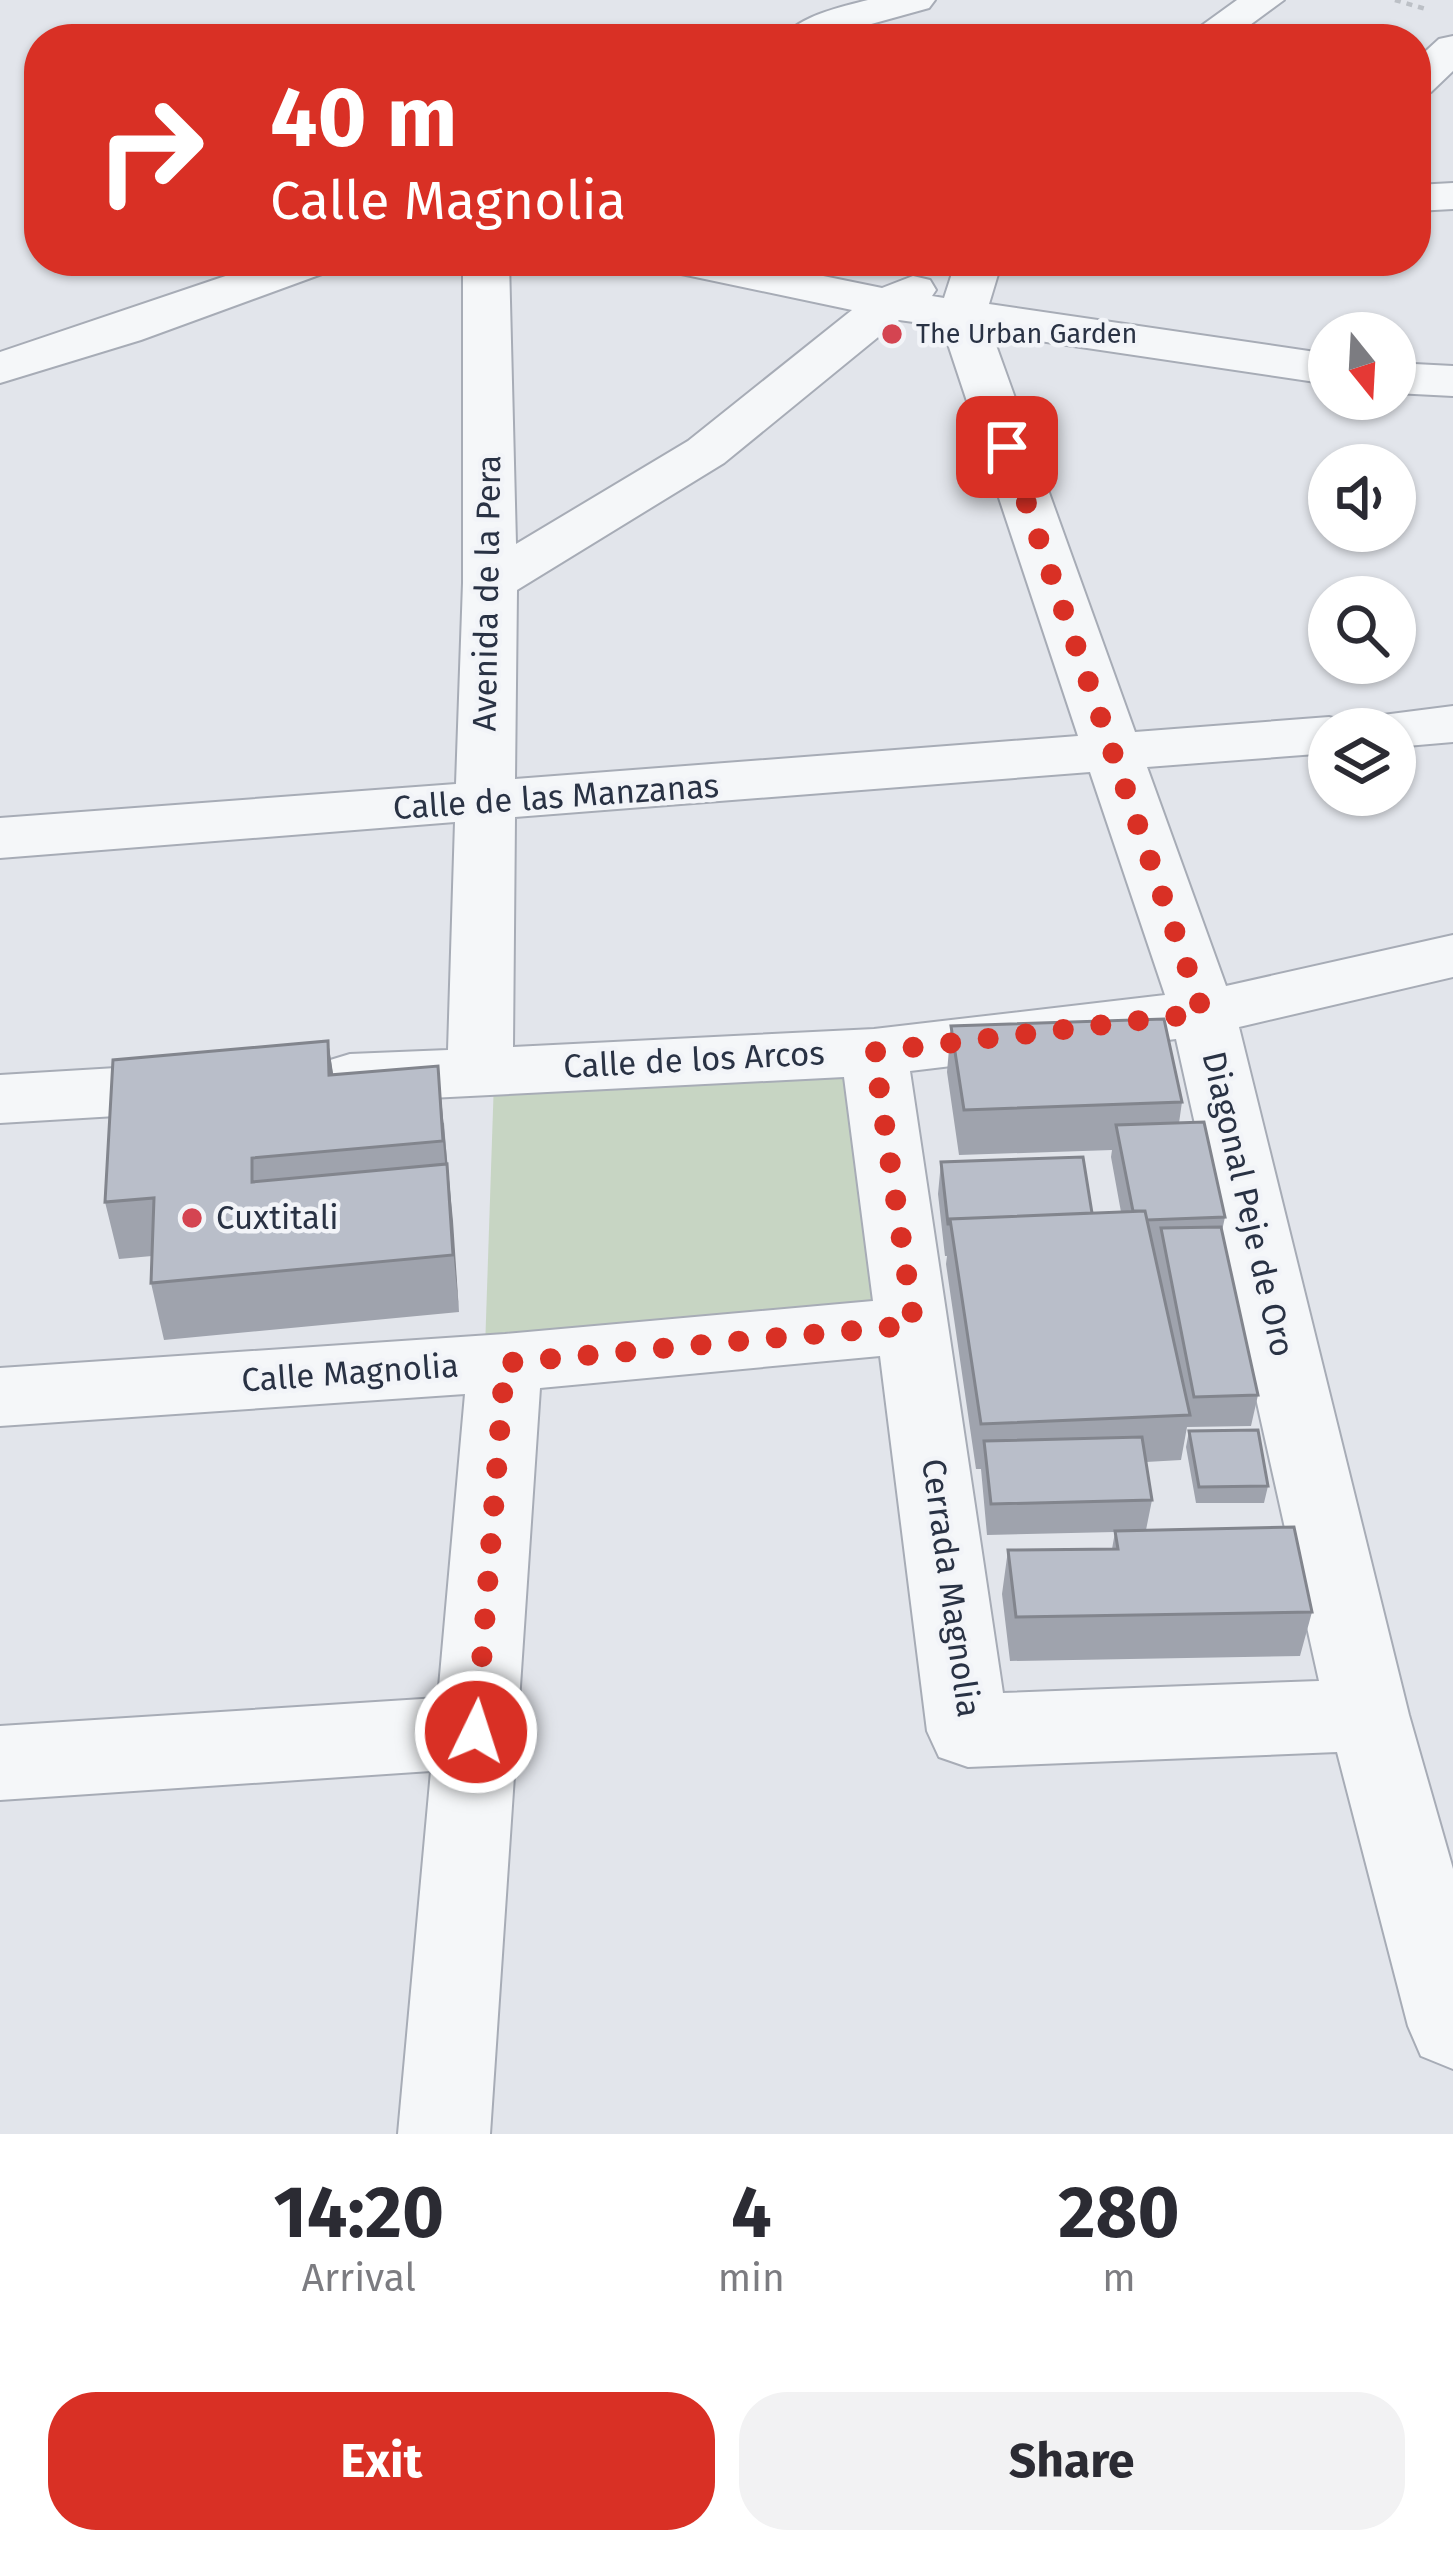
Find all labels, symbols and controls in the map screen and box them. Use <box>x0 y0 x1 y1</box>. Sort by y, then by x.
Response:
text: 40 m <box>270 67 458 168</box>
icon: right <box>72 72 228 228</box>
text: Calle Magnolia <box>270 169 626 233</box>
north arrow <box>1308 312 1416 420</box>
map controls <box>1308 312 1416 816</box>
place label: The Urban Garden <box>916 318 1137 350</box>
marker: The Urban Garden <box>879 321 905 347</box>
pin <box>956 396 1058 498</box>
icon: arrive <box>974 414 1040 480</box>
button: sound <box>1308 444 1416 552</box>
street label: Avenida de la Pera <box>465 454 509 732</box>
button: search <box>1308 576 1416 684</box>
button: layers <box>1308 708 1416 816</box>
street label: Calle de las Manzanas <box>392 766 720 828</box>
street label: Calle de los Arcos <box>562 1033 826 1087</box>
street label: Diagonal Peje de Oro <box>1193 1048 1303 1360</box>
place label: Cuxtitali <box>216 1198 339 1238</box>
marker: Cuxtitali <box>179 1205 205 1231</box>
street label: Calle Magnolia <box>240 1345 460 1401</box>
street label: Cerrada Magnolia <box>913 1456 989 1720</box>
position arrow <box>413 1669 539 1795</box>
text: 14:20 <box>273 2170 444 2256</box>
text: 4 <box>731 2170 772 2256</box>
text: 280 <box>1058 2170 1180 2256</box>
text: Arrival <box>302 2255 416 2301</box>
text: min <box>718 2255 785 2301</box>
text: m <box>1102 2255 1136 2301</box>
button: Exit <box>48 2392 715 2530</box>
button: Share <box>739 2392 1405 2530</box>

